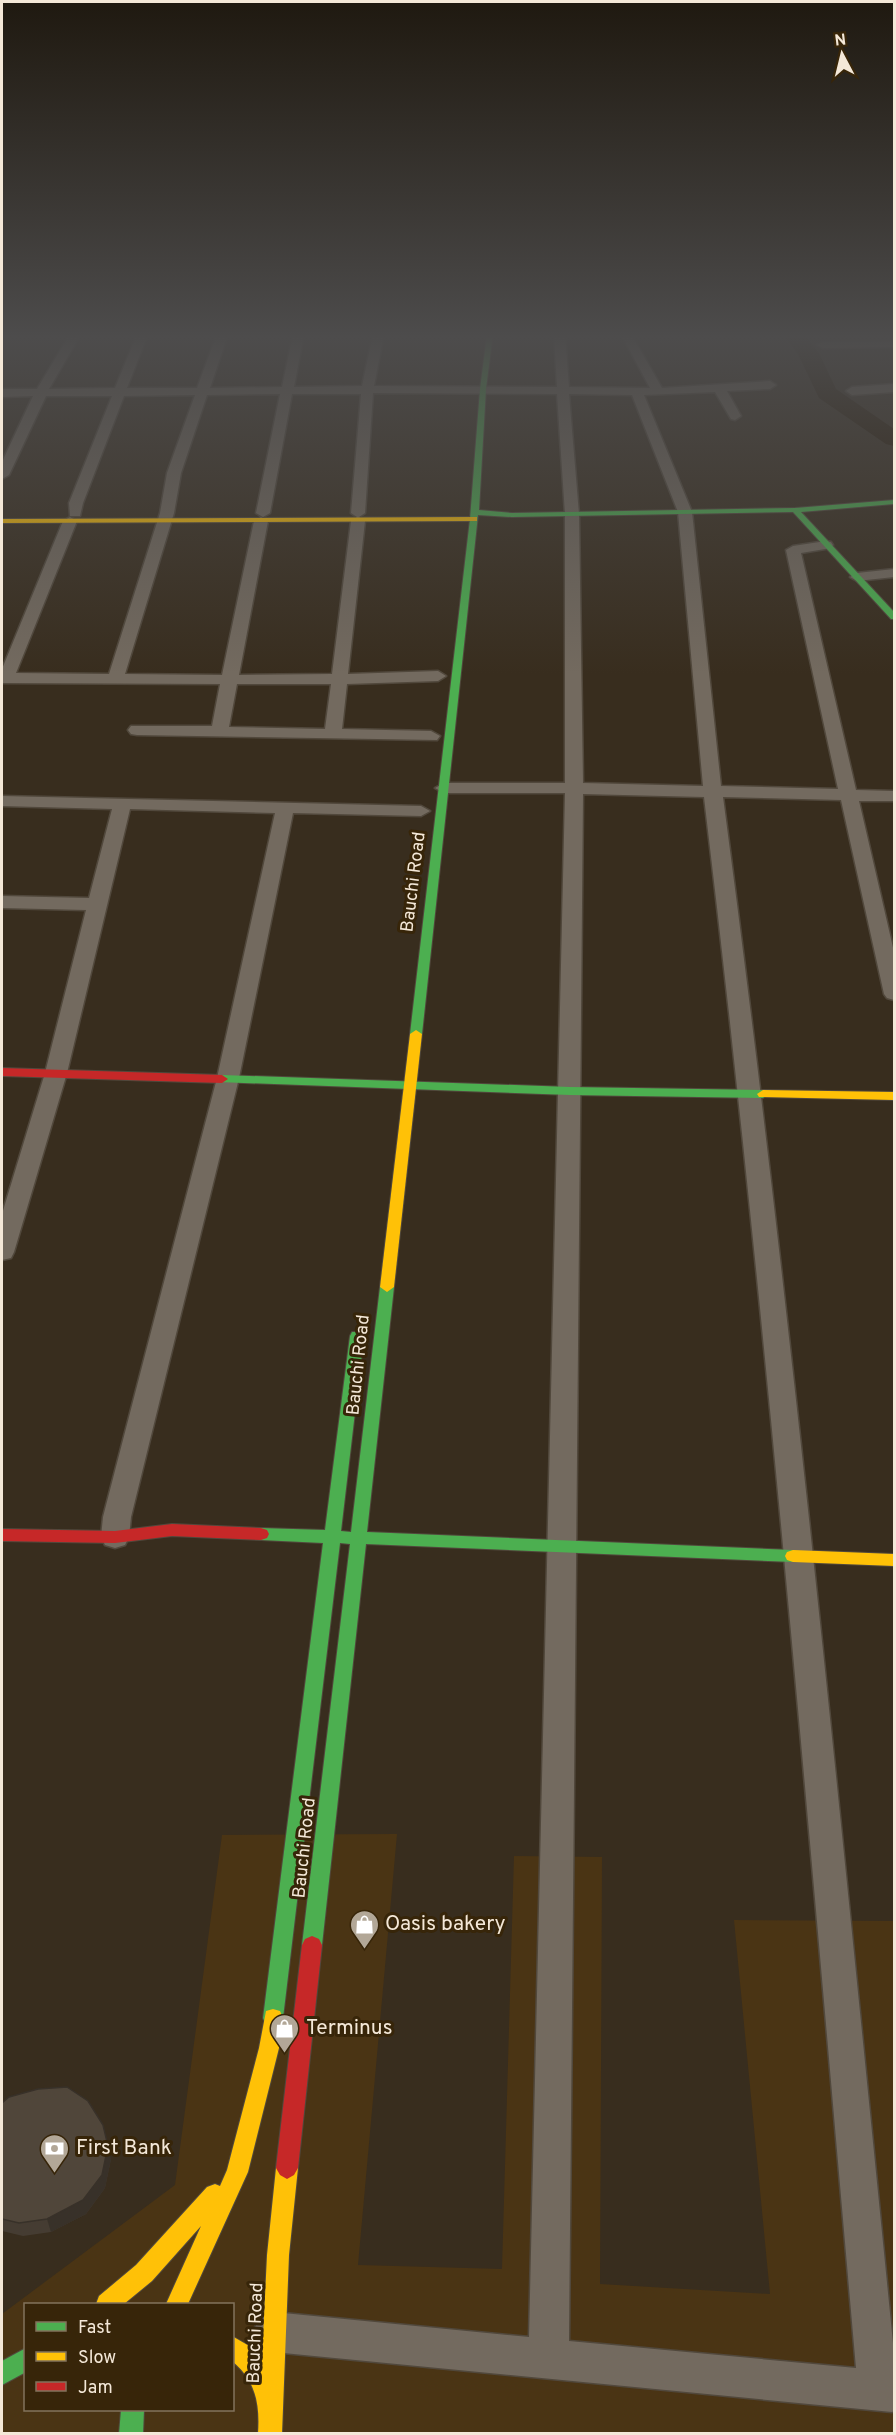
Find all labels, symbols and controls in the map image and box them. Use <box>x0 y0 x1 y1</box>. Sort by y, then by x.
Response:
north arrow <box>812 24 872 84</box>
text: N <box>833 30 847 52</box>
street label: Bauchi Road <box>396 830 432 934</box>
street label: Bauchi Road <box>342 1314 376 1416</box>
street label: Bauchi Road <box>288 1797 322 1899</box>
shop icon: Oasis bakery <box>348 1908 380 1950</box>
place label: Oasis bakery <box>385 1911 506 1938</box>
shop icon: Terminus <box>269 2012 301 2054</box>
place label: Terminus <box>306 2015 393 2042</box>
bank icon: First Bank <box>39 2132 71 2174</box>
place label: First Bank <box>76 2135 172 2162</box>
street label: Bauchi Road <box>243 2282 269 2384</box>
legend <box>24 2303 234 2411</box>
text: Fast <box>78 2317 111 2340</box>
text: Slow <box>78 2347 116 2370</box>
text: Jam <box>78 2377 113 2400</box>

